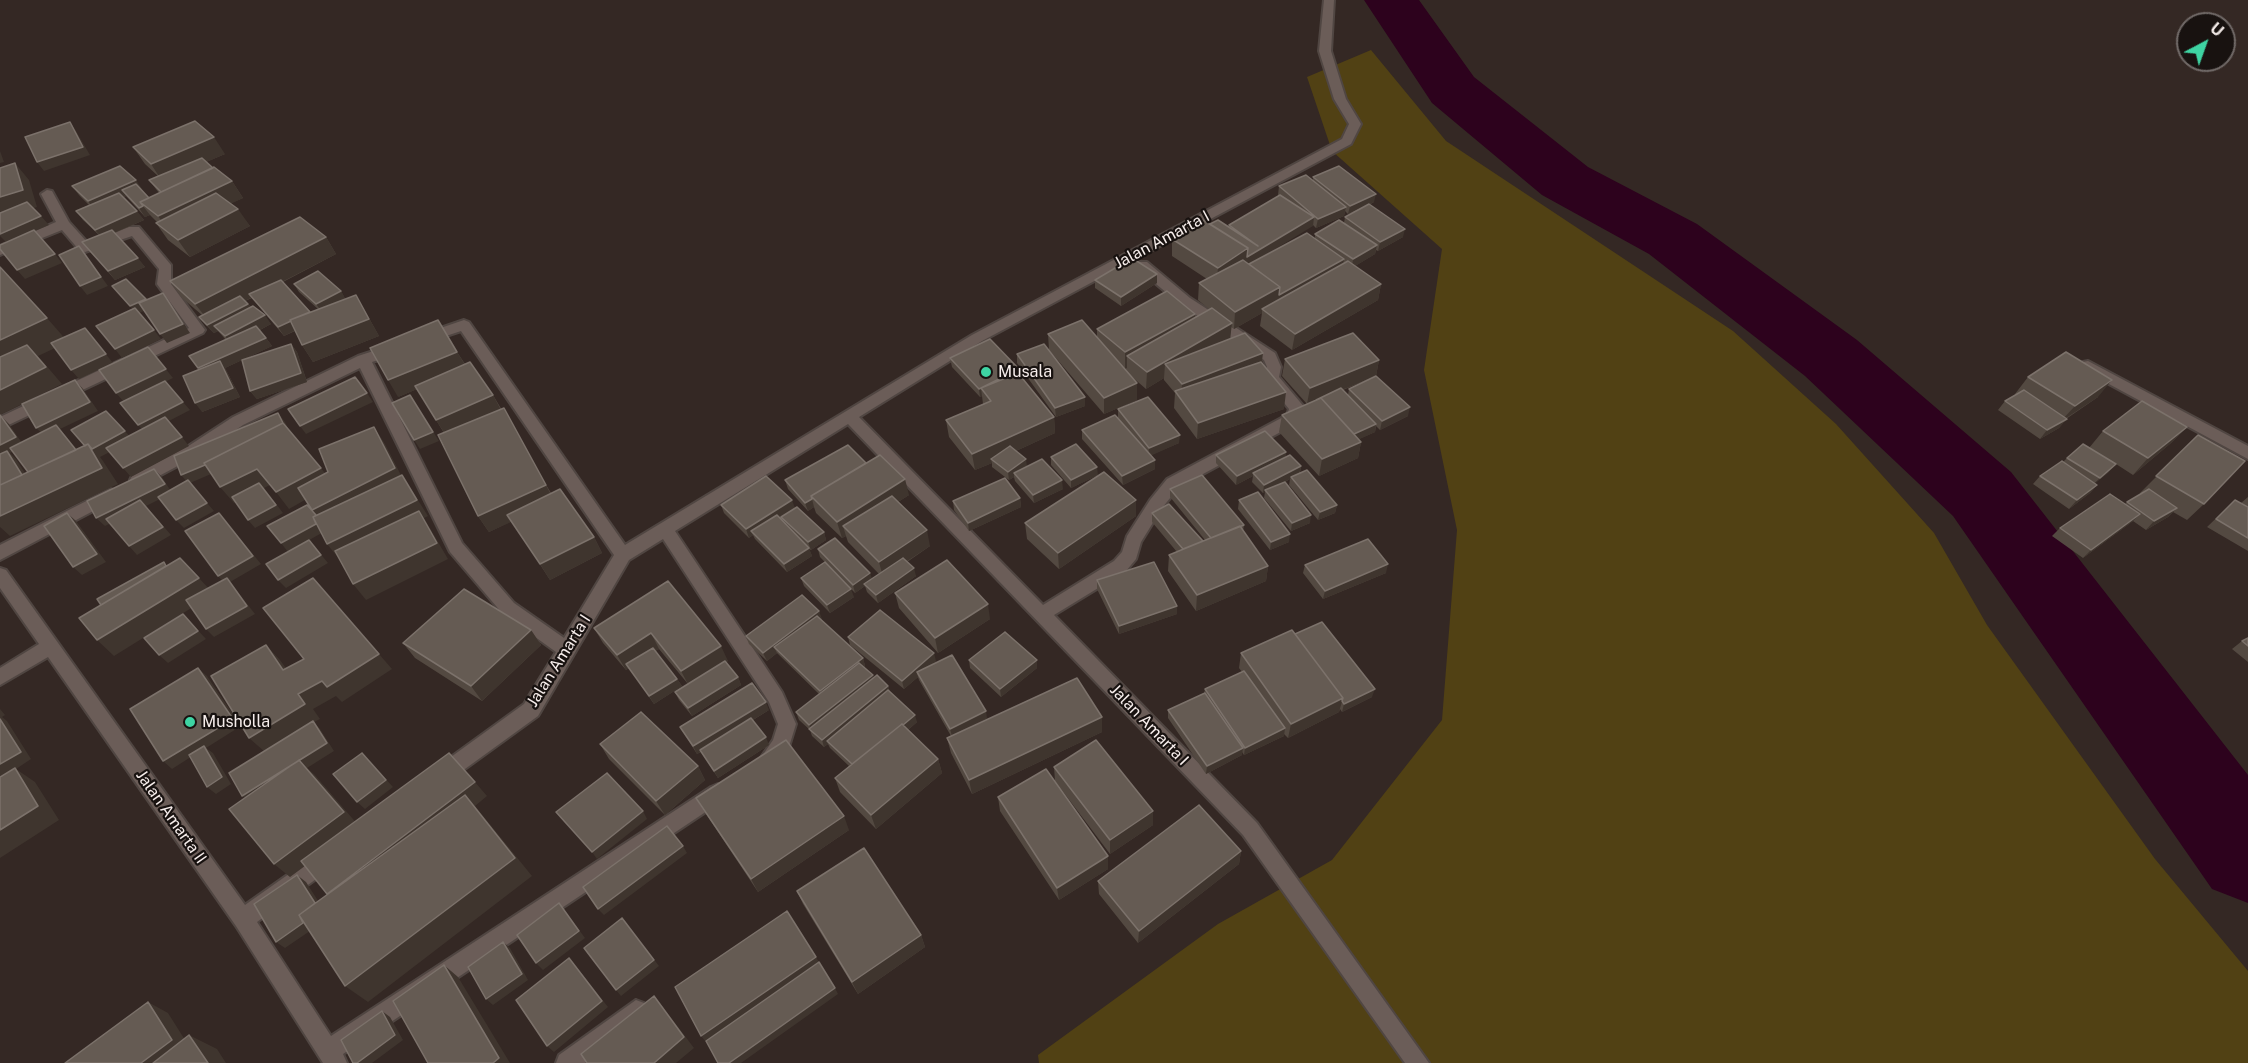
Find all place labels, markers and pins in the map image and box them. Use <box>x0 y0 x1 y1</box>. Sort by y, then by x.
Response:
place label: Musala <box>998 362 1052 382</box>
marker: Musala <box>979 365 993 379</box>
place label: Musholla <box>202 712 270 732</box>
marker: Musholla <box>183 715 197 729</box>

